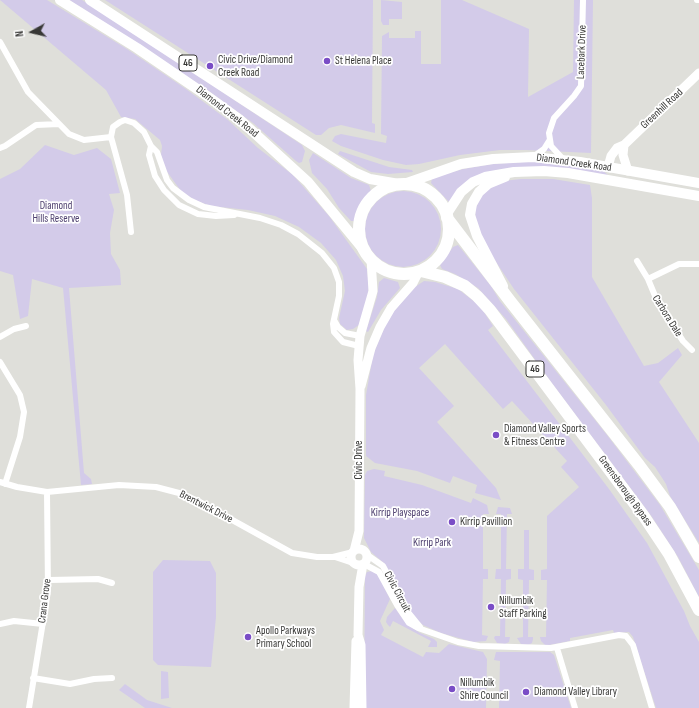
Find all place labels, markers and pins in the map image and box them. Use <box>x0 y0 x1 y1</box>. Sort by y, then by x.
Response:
place label: Civic Drive/Diamond Creek Road <box>218 53 293 79</box>
place label: St Helena Place <box>335 54 392 68</box>
marker: St Helena Place <box>322 56 332 66</box>
marker: Civic Drive/Diamond Creek Road <box>205 61 215 71</box>
place label: Diamond Valley Sports & Fitness Centre <box>504 422 586 448</box>
marker: Diamond Valley Sports & Fitness Centre <box>491 430 501 440</box>
place label: Kirrip Pavillion <box>460 515 512 529</box>
marker: Kirrip Pavillion <box>447 517 457 527</box>
place label: Nillumbik Staff Parking <box>499 594 547 620</box>
marker: Nillumbik Staff Parking <box>486 602 496 612</box>
place label: Apollo Parkways Primary School <box>256 624 315 650</box>
marker: Apollo Parkways Primary School <box>243 632 253 642</box>
place label: Nillumbik Shire Council <box>460 676 508 702</box>
marker: Nillumbik Shire Council <box>447 684 457 694</box>
place label: Diamond Valley Library <box>534 685 617 699</box>
marker: Diamond Valley Library <box>521 687 531 697</box>

